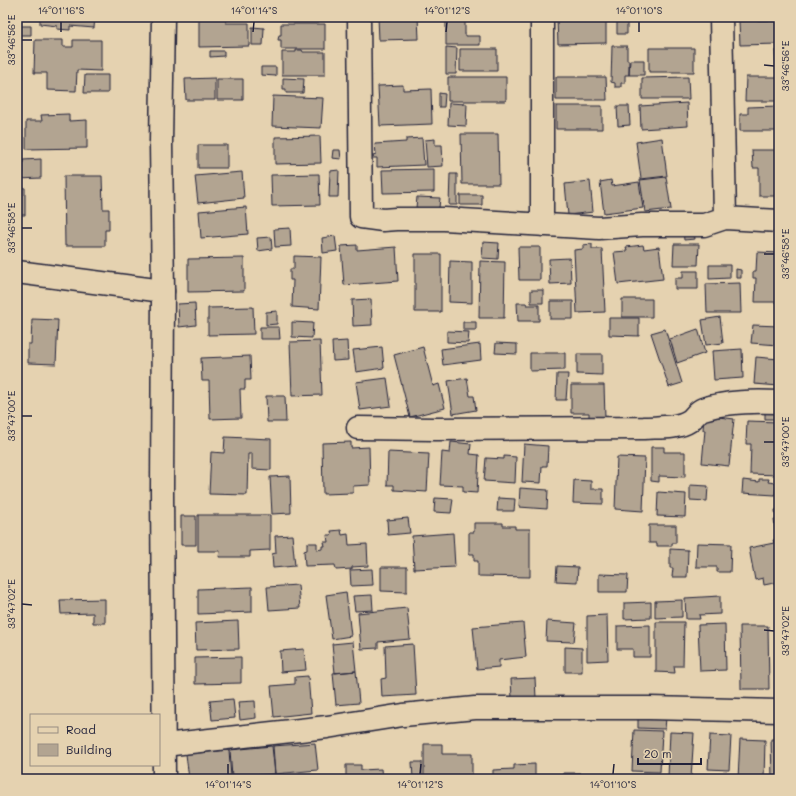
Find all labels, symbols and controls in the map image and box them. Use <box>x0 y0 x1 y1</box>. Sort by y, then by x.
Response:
text: 14°01'16"S <box>38 3 85 17</box>
text: 14°01'14"S <box>231 3 278 17</box>
text: 14°01'12"S <box>424 3 470 17</box>
text: 14°01'10"S <box>616 3 663 17</box>
text: 33°46'56"E <box>4 14 18 65</box>
text: 33°46'56"E <box>778 40 792 91</box>
text: 33°46'58"E <box>4 202 18 253</box>
text: 33°46'58"E <box>778 228 792 279</box>
text: 33°47'00"E <box>4 390 18 441</box>
text: 33°47'00"E <box>778 416 792 467</box>
text: 33°47'02"E <box>4 579 18 629</box>
text: 33°47'02"E <box>778 606 792 656</box>
legend <box>30 714 160 766</box>
text: Road <box>66 721 96 737</box>
scale bar <box>638 740 701 766</box>
text: Building <box>66 741 112 757</box>
text: 20 m <box>644 745 672 761</box>
text: 14°01'14"S <box>205 777 252 791</box>
text: 14°01'12"S <box>397 777 443 791</box>
text: 14°01'10"S <box>590 777 637 791</box>

